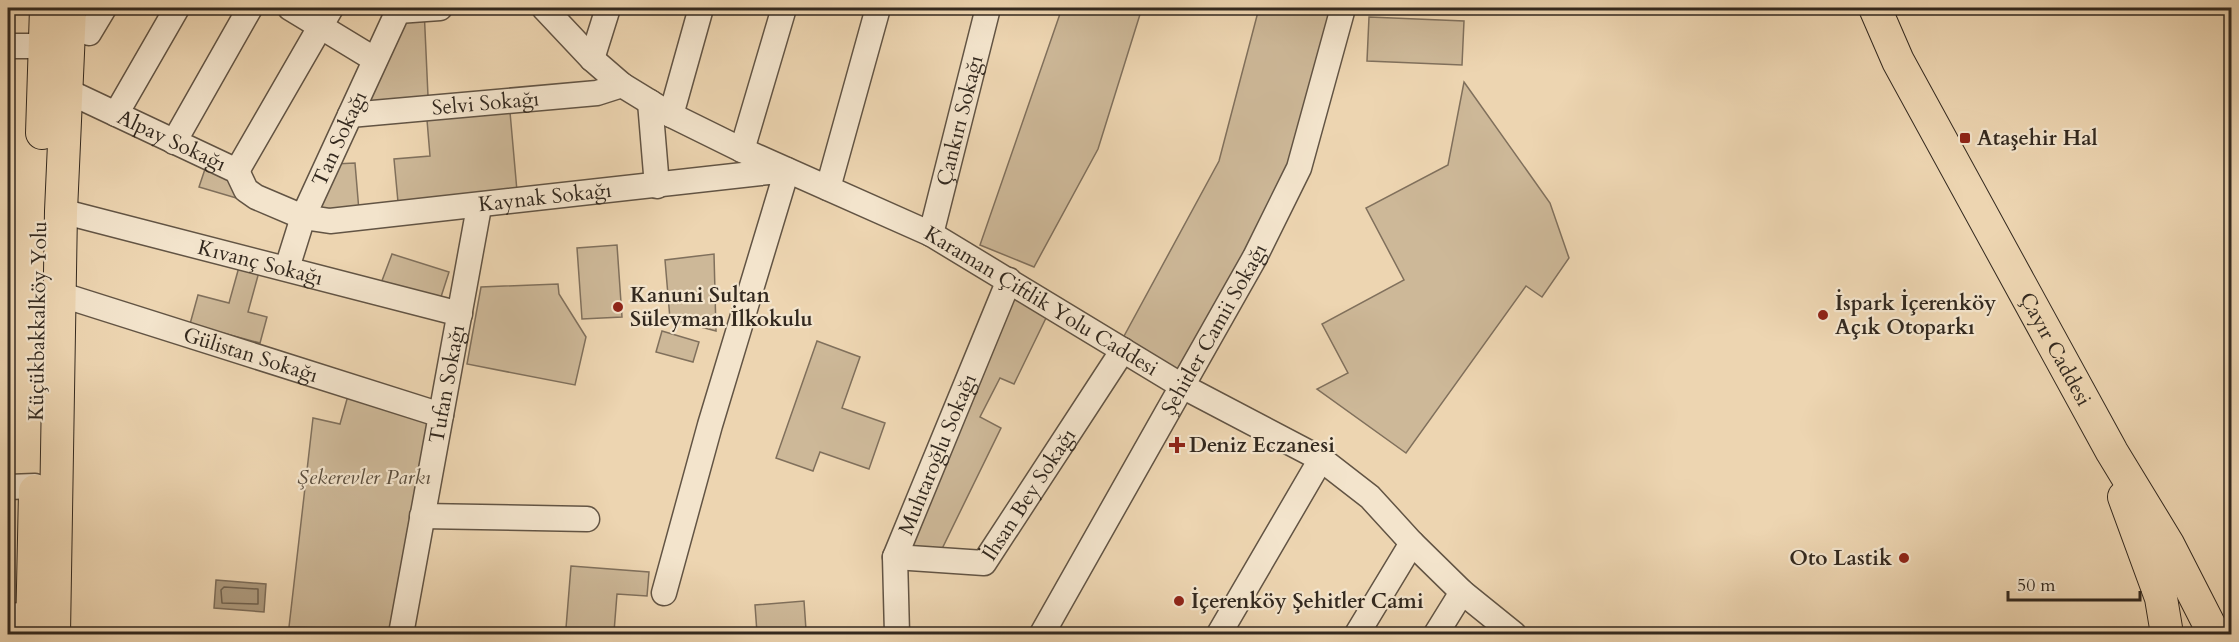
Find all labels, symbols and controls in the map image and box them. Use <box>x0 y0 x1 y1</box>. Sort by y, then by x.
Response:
street label: Çankırı Sokağı <box>929 52 990 189</box>
street label: Selvi Sokağı <box>431 84 540 122</box>
street label: Tan Sokağı <box>305 86 374 191</box>
street label: Alpay Sokağı <box>113 102 231 178</box>
place label: Ataşehir Hal <box>1977 124 2098 153</box>
marker: Ataşehir Hal <box>1958 131 1972 145</box>
street label: Kaynak Sokağı <box>477 175 613 219</box>
street label: Karaman Çiftlik Yolu Caddesi <box>919 219 1164 383</box>
street label: Küçükbakkalköy Yolu <box>22 221 54 421</box>
street label: Kıvanç Sokağı <box>195 232 326 293</box>
street label: Şehitler Camii Sokağı <box>1154 239 1274 420</box>
place label: Kanuni Sultan Süleyman İlkokulu <box>630 281 813 334</box>
street label: Çayır Caddesi <box>2013 287 2098 411</box>
place label: İspark İçerenköy Açık Otoparkı <box>1835 289 1996 342</box>
marker: Kanuni Sultan Süleyman İlkokulu <box>611 300 625 314</box>
marker: İspark İçerenköy Açık Otoparkı <box>1816 308 1830 322</box>
street label: Gülistan Sokağı <box>180 320 322 390</box>
street label: Tufan Sokağı <box>422 322 472 446</box>
street label: Muhtaroğlu Sokağı <box>891 369 983 539</box>
street label: İhsan Bey Sokağı <box>975 422 1083 566</box>
place label: Deniz Eczanesi <box>1189 431 1335 460</box>
marker: Deniz Eczanesi <box>1170 438 1184 452</box>
park label: Şekerevler Parkı <box>297 463 431 492</box>
place label: Oto Lastik <box>1789 544 1892 573</box>
marker: Oto Lastik <box>1897 551 1911 565</box>
scale bar <box>2008 564 2140 602</box>
text: 50 m <box>2017 573 2056 598</box>
place label: İçerenköy Şehitler Cami <box>1191 587 1424 616</box>
marker: İçerenköy Şehitler Cami <box>1172 594 1186 608</box>

